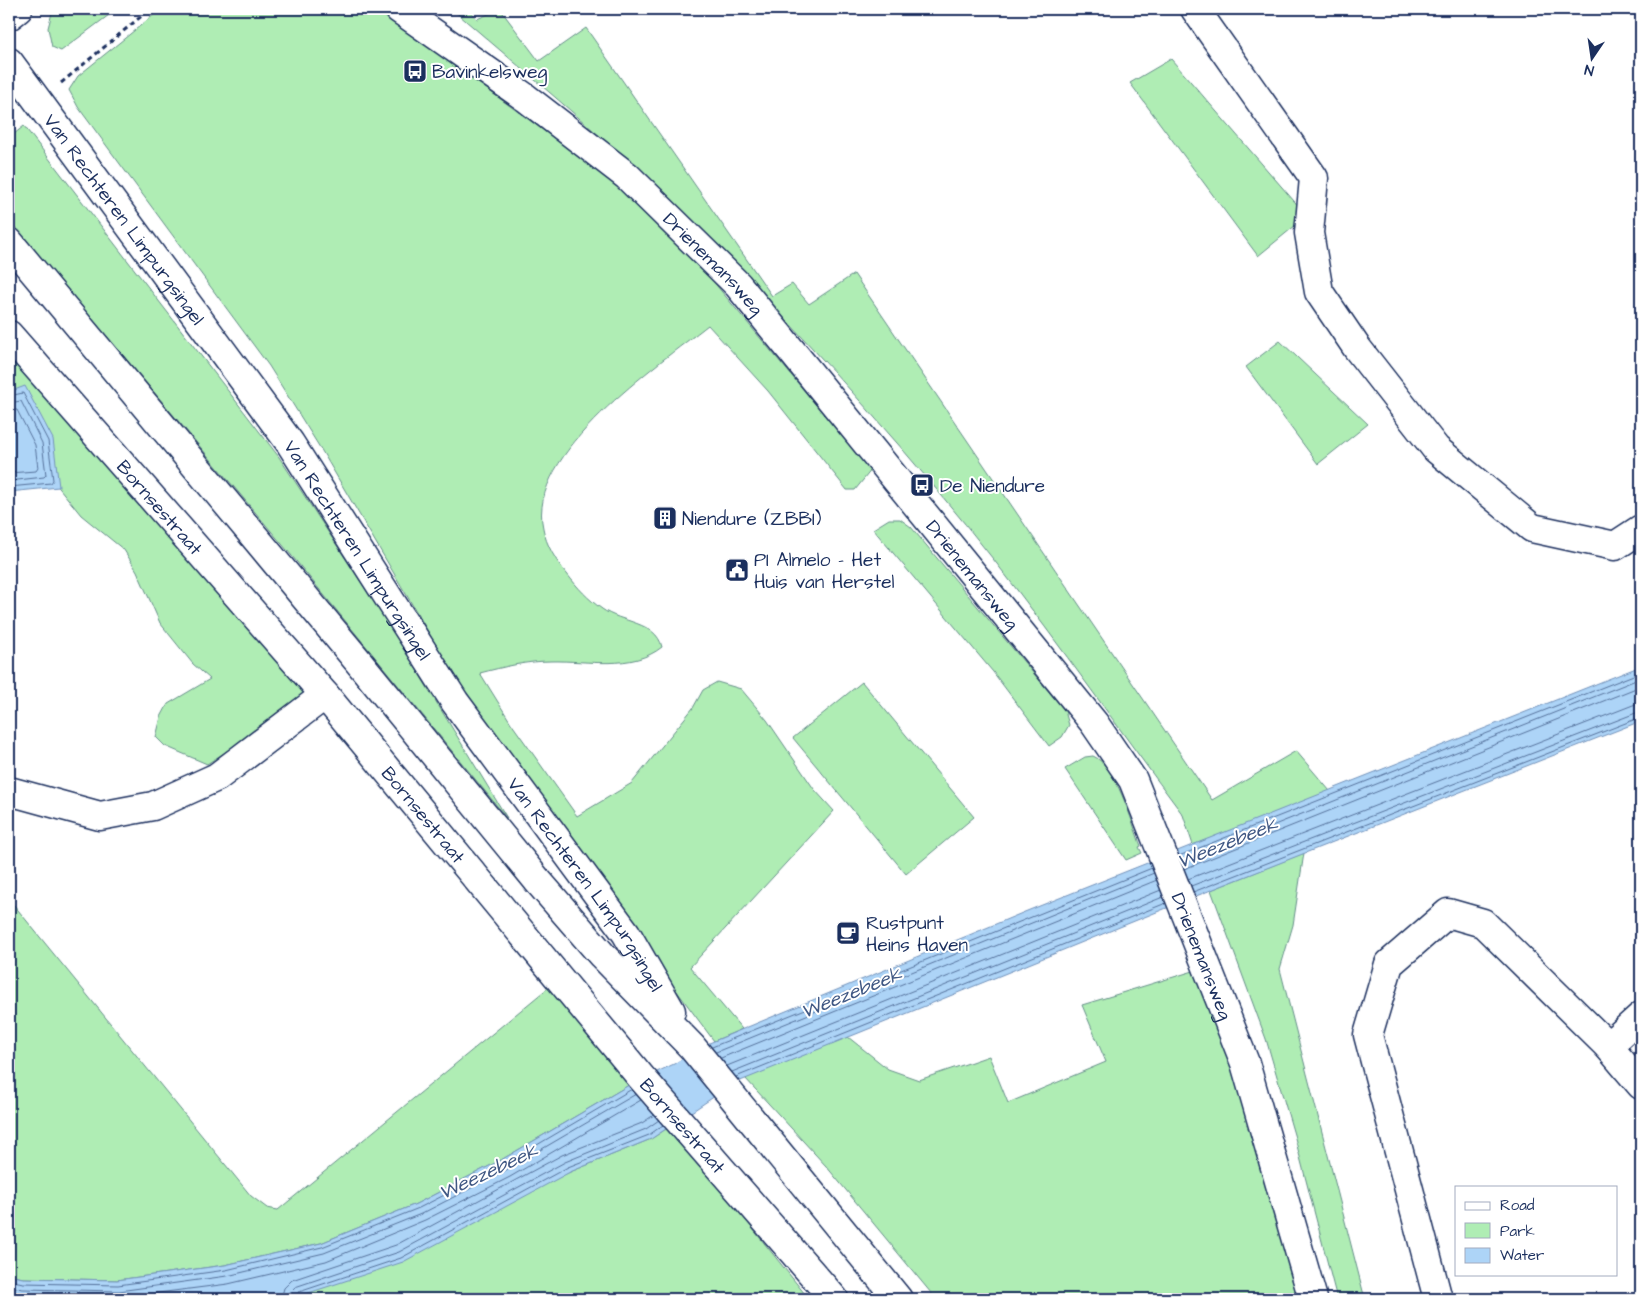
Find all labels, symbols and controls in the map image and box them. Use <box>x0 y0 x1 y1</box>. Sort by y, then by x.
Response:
north arrow <box>1568 32 1618 82</box>
bus stop icon: Bavinkelsweg <box>402 58 428 84</box>
place label: Bavinkelsweg <box>432 59 548 87</box>
text: N <box>1583 59 1596 80</box>
street label: Van Rechteren Limpurgsingel <box>37 109 210 331</box>
street label: Drienemansweg <box>656 207 770 322</box>
street label: Van Rechteren Limpurgsingel <box>277 435 437 666</box>
street label: Bornsestraat <box>110 455 208 562</box>
bus stop icon: De Niendure <box>909 472 935 498</box>
place label: De Niendure <box>940 473 1045 500</box>
building icon: Niendure (ZBBI) <box>652 505 678 531</box>
place label: Niendure (ZBBI) <box>682 506 822 533</box>
street label: Drienemansweg <box>919 514 1025 637</box>
place label: PI Almelo - Het Huis van Herstel <box>754 547 895 596</box>
public building icon: PI Almelo - Het Huis van Herstel <box>724 557 750 583</box>
street label: Bornsestraat <box>374 761 471 870</box>
street label: Van Rechteren Limpurgsingel <box>500 772 669 997</box>
water label: Weezebeek <box>1173 810 1283 876</box>
street label: Drienemansweg <box>1164 889 1239 1025</box>
place label: Rustpunt Heins Haven <box>866 910 968 959</box>
cafe icon: Rustpunt Heins Haven <box>835 920 861 946</box>
water label: Weezebeek <box>797 960 907 1026</box>
street label: Bornsestraat <box>633 1073 731 1180</box>
water label: Weezebeek <box>434 1136 543 1207</box>
legend <box>1455 1186 1618 1276</box>
text: Road <box>1500 1195 1535 1216</box>
text: Park <box>1500 1221 1535 1242</box>
text: Water <box>1500 1245 1544 1266</box>

